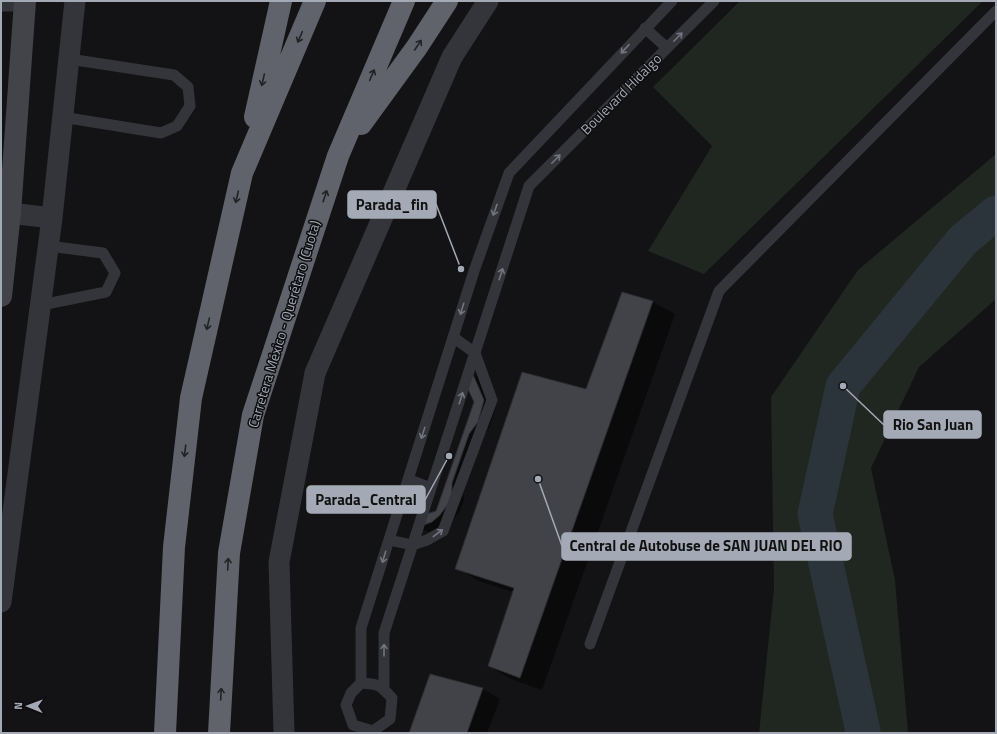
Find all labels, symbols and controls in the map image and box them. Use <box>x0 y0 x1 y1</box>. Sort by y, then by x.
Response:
one-way arrow <box>295 30 303 42</box>
one-way arrow <box>673 32 683 42</box>
one-way arrow <box>414 39 422 50</box>
one-way arrow <box>621 44 630 54</box>
street label: Boulevard Hidalgo <box>575 48 666 139</box>
one-way arrow <box>369 69 377 81</box>
one-way arrow <box>258 73 266 86</box>
one-way arrow <box>551 154 561 164</box>
one-way arrow <box>232 190 240 203</box>
one-way arrow <box>321 190 329 202</box>
callout: Parada_fin <box>348 191 436 218</box>
text: Parada_fin <box>356 193 428 216</box>
one-way arrow <box>491 204 499 216</box>
street label: Carretera México - Querétaro (Cuota) <box>242 218 325 430</box>
one-way arrow <box>498 268 505 281</box>
one-way arrow <box>458 302 465 315</box>
one-way arrow <box>204 317 212 330</box>
one-way arrow <box>458 391 465 404</box>
callout: Rio San Juan <box>884 411 981 438</box>
text: Rio San Juan <box>893 413 973 436</box>
one-way arrow <box>419 426 426 439</box>
one-way arrow <box>181 444 189 457</box>
callout: Parada_Central <box>307 486 425 513</box>
text: Parada_Central <box>315 488 417 511</box>
one-way arrow <box>433 529 444 537</box>
callout: Central de Autobuse de SAN JUAN DEL RIO <box>562 533 851 560</box>
text: Central de Autobuse de SAN JUAN DEL RIO <box>569 534 843 557</box>
one-way arrow <box>380 550 387 563</box>
one-way arrow <box>224 558 232 571</box>
one-way arrow <box>380 644 388 657</box>
north arrow <box>8 686 48 726</box>
one-way arrow <box>217 688 224 701</box>
text: N <box>10 702 26 710</box>

